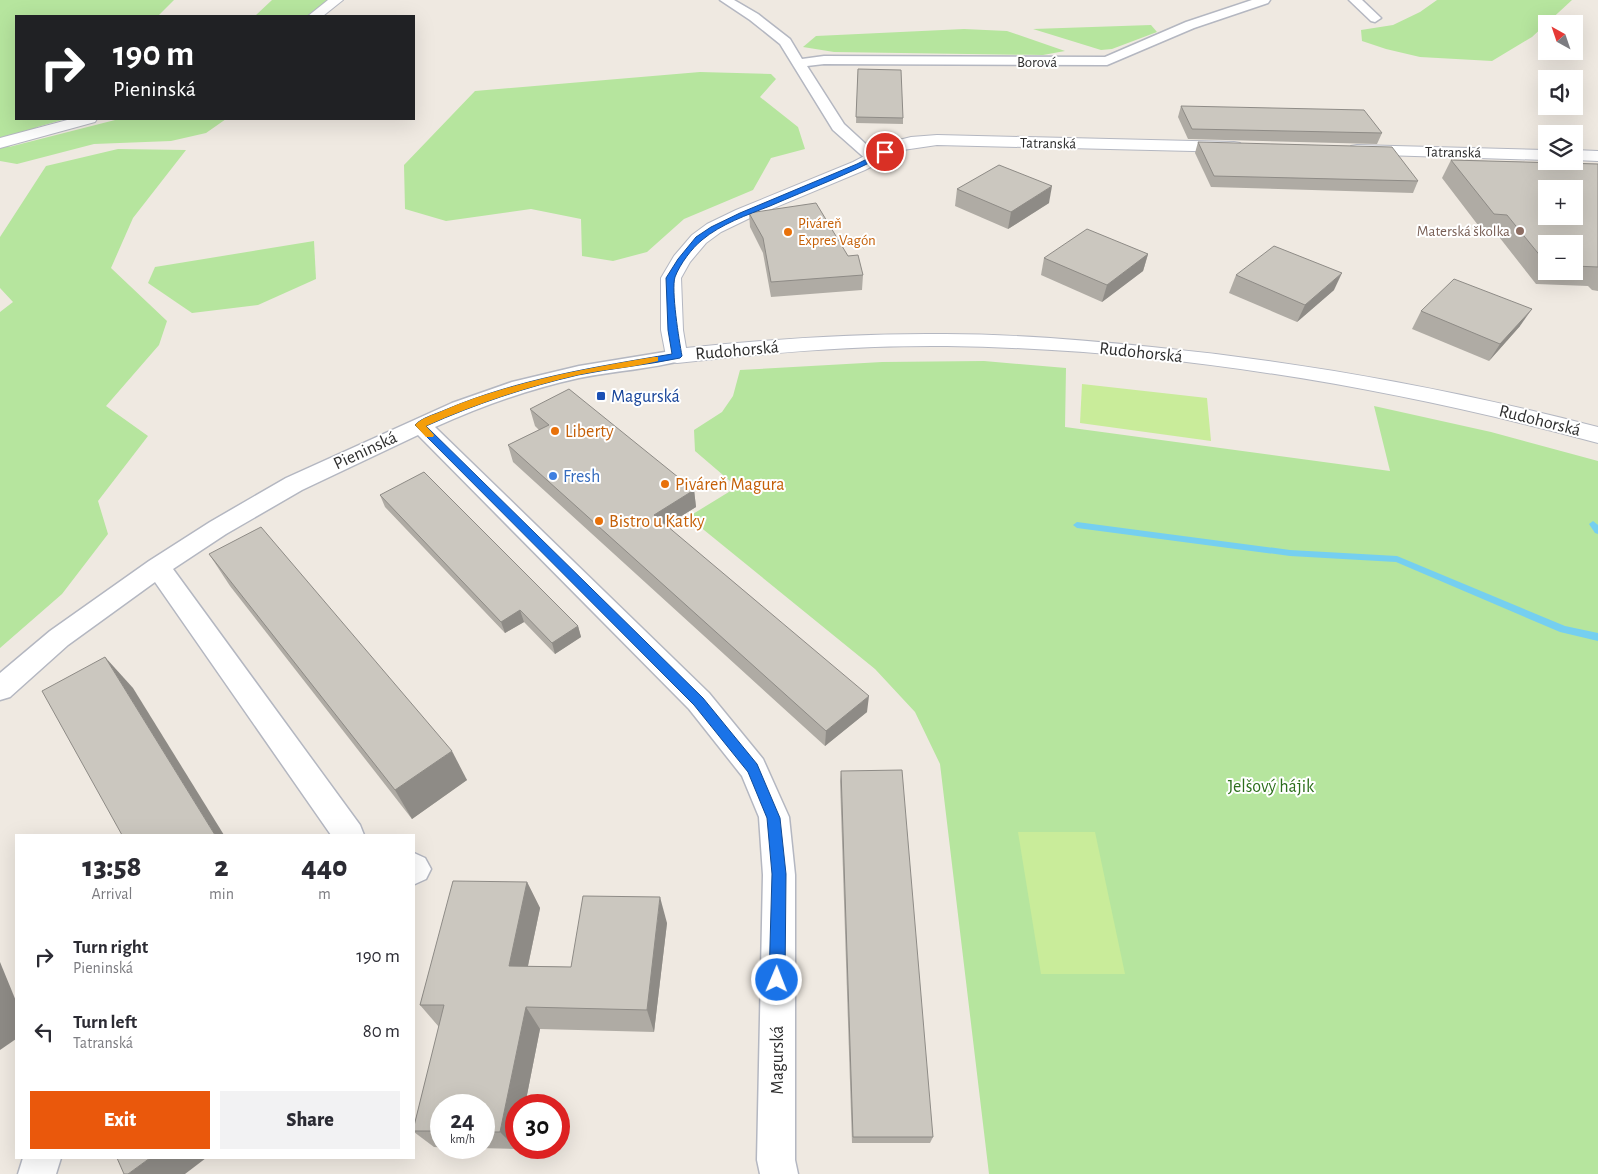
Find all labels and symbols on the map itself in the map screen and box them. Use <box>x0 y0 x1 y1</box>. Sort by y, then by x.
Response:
north arrow <box>1538 15 1582 60</box>
street label: Borová <box>1017 55 1057 70</box>
pin <box>864 131 906 173</box>
street label: Tatranská <box>1020 136 1076 151</box>
street label: Tatranská <box>1425 145 1481 160</box>
place label: Piváreň Expres Vagón <box>798 216 876 248</box>
place label: Materská školka <box>1417 224 1510 239</box>
marker: Materská školka <box>1514 225 1526 237</box>
marker: Piváreň Expres Vagón <box>782 226 794 238</box>
street label: Rudohorská <box>695 338 780 364</box>
street label: Rudohorská <box>1098 340 1183 366</box>
place label: Magurská <box>611 388 680 406</box>
marker: Magurská <box>595 390 607 402</box>
street label: Rudohorská <box>1497 402 1583 440</box>
place label: Liberty <box>565 423 614 441</box>
marker: Liberty <box>549 425 561 437</box>
street label: Pieninská <box>331 428 400 473</box>
place label: Fresh <box>563 468 600 486</box>
marker: Fresh <box>547 470 559 482</box>
place label: Piváreň Magura <box>675 476 785 494</box>
marker: Piváreň Magura <box>659 478 671 490</box>
place label: Bistro u Katky <box>609 513 705 531</box>
marker: Bistro u Katky <box>593 515 605 527</box>
park label: Jelšový hájik <box>1228 778 1315 796</box>
position arrow <box>750 953 802 1005</box>
street label: Magurská <box>769 1026 787 1094</box>
speed limit sign: 30 <box>505 1094 570 1159</box>

